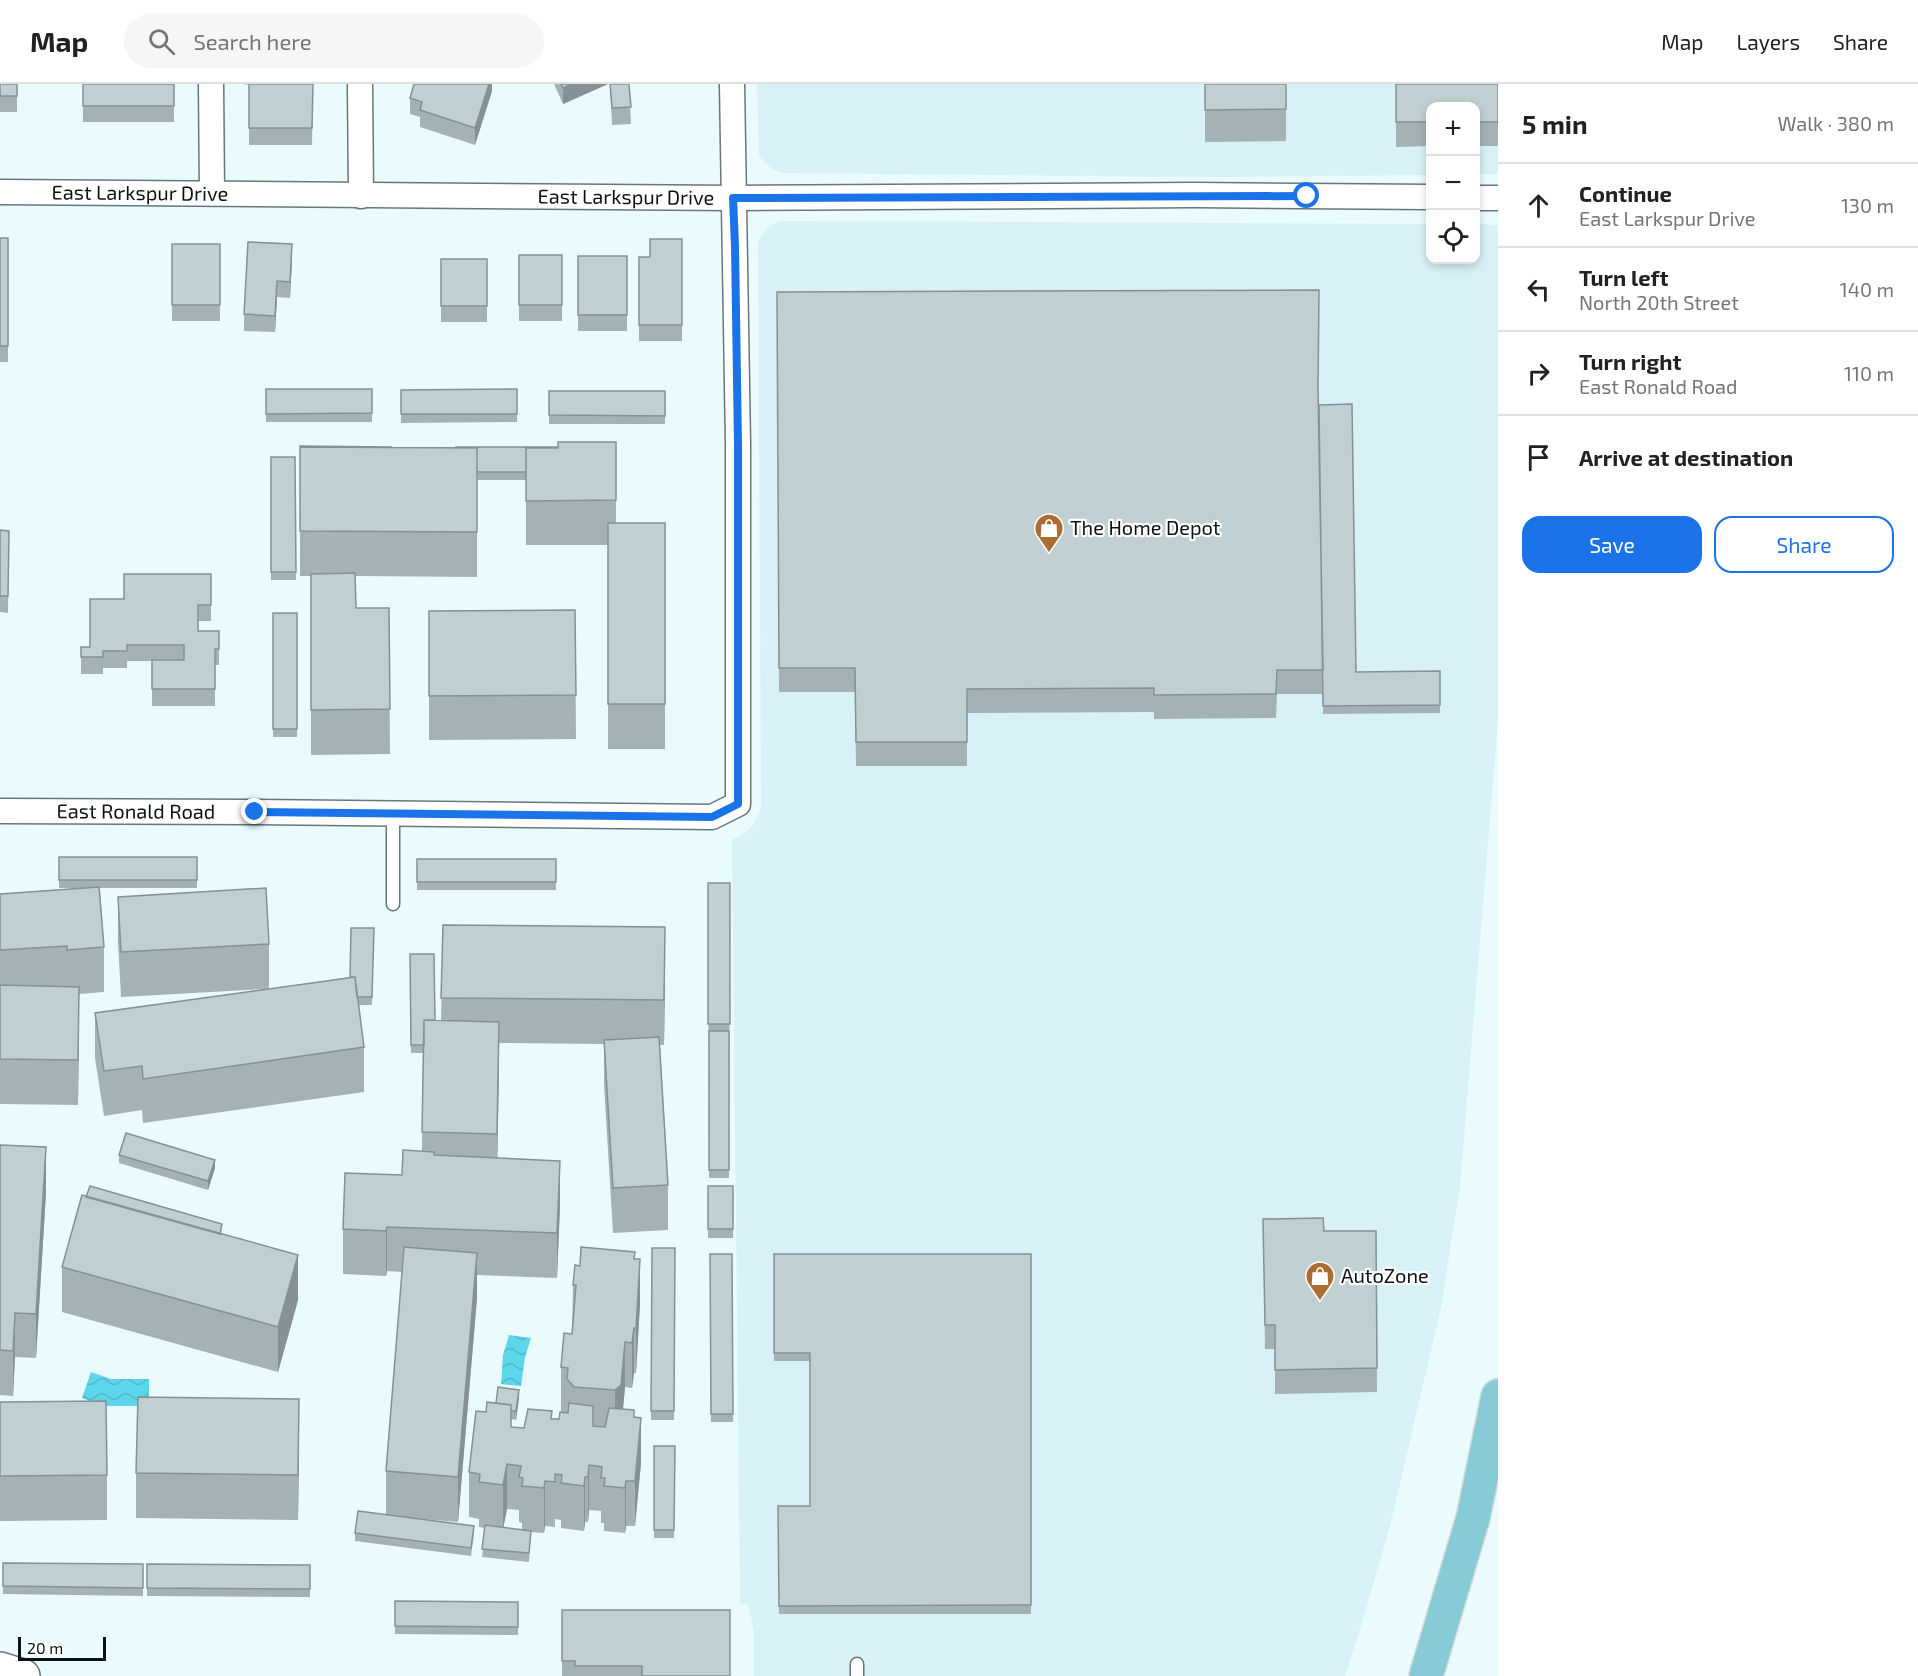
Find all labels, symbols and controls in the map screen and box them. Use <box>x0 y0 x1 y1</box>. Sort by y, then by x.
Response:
search box <box>124 14 544 68</box>
text: Map <box>30 24 88 58</box>
icon: search <box>145 25 178 58</box>
text: Search here <box>193 28 312 54</box>
text: Map <box>1661 29 1703 54</box>
text: Layers <box>1736 29 1800 54</box>
text: Share <box>1833 29 1888 54</box>
map controls <box>1426 102 1480 264</box>
button: + <box>1426 102 1480 156</box>
text: 5 min <box>1522 108 1588 139</box>
text: Walk · 380 m <box>1777 111 1894 135</box>
button: − <box>1426 156 1480 210</box>
street label: East Larkspur Drive <box>52 179 228 205</box>
text: Continue <box>1579 180 1672 206</box>
route start <box>1293 182 1319 208</box>
street label: East Larkspur Drive <box>538 183 714 209</box>
icon: ahead <box>1522 189 1555 222</box>
text: 130 m <box>1841 193 1894 217</box>
text: East Larkspur Drive <box>1579 206 1756 230</box>
button: locate <box>1426 210 1480 264</box>
text: Turn left <box>1579 264 1668 290</box>
icon: left <box>1522 273 1555 306</box>
text: 140 m <box>1840 277 1894 301</box>
text: North 20th Street <box>1579 290 1739 314</box>
text: Turn right <box>1579 348 1681 374</box>
icon: right <box>1522 357 1555 390</box>
text: 110 m <box>1844 361 1894 385</box>
text: East Ronald Road <box>1579 374 1738 398</box>
icon: arrive <box>1522 441 1555 474</box>
text: Arrive at destination <box>1579 444 1793 470</box>
shop icon: The Home Depot <box>1033 512 1065 554</box>
place label: The Home Depot <box>1070 515 1221 539</box>
button: Save <box>1522 516 1702 573</box>
button: Share <box>1714 516 1894 573</box>
street label: East Ronald Road <box>57 798 215 823</box>
route end <box>241 798 267 824</box>
shop icon: AutoZone <box>1304 1260 1336 1302</box>
place label: AutoZone <box>1341 1263 1429 1287</box>
scale bar <box>18 1634 106 1662</box>
text: 20 m <box>27 1638 63 1657</box>

